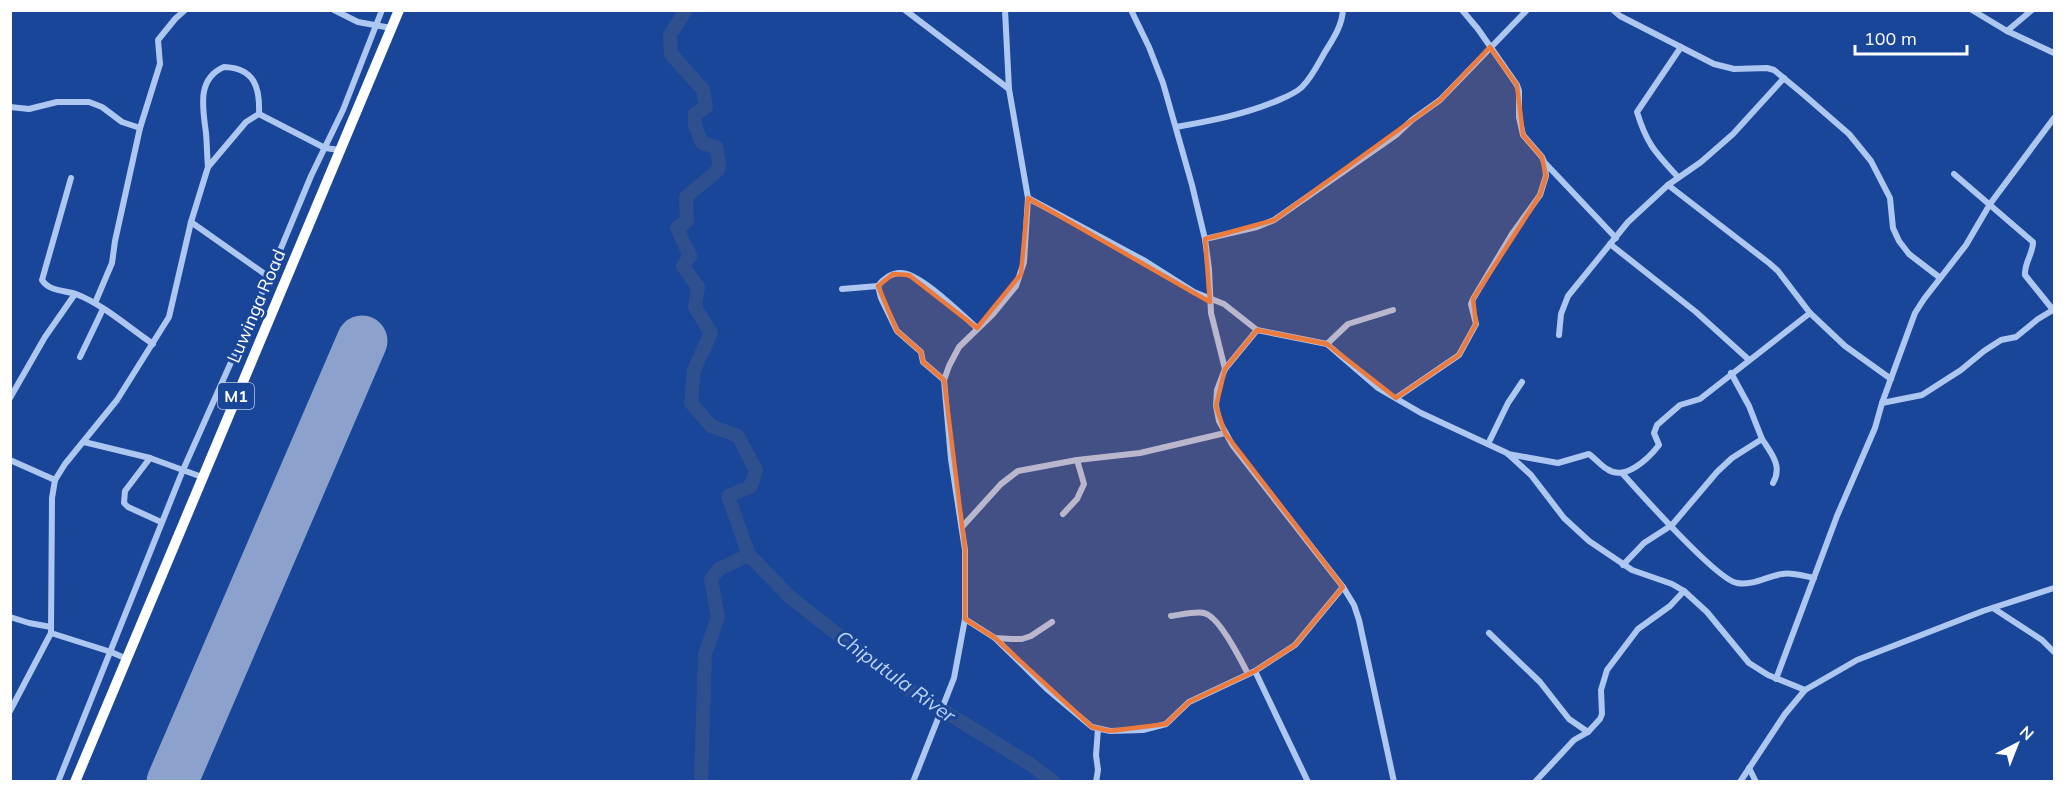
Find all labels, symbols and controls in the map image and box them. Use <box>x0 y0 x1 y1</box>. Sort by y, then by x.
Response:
scale bar <box>1855 18 1968 56</box>
text: 100 m <box>1864 27 1917 50</box>
street label: Luwinga Road <box>222 246 290 366</box>
road number: M1 <box>218 383 254 409</box>
water label: Chiputula River <box>831 624 961 728</box>
north arrow <box>1987 714 2047 774</box>
text: N <box>2016 721 2038 744</box>

